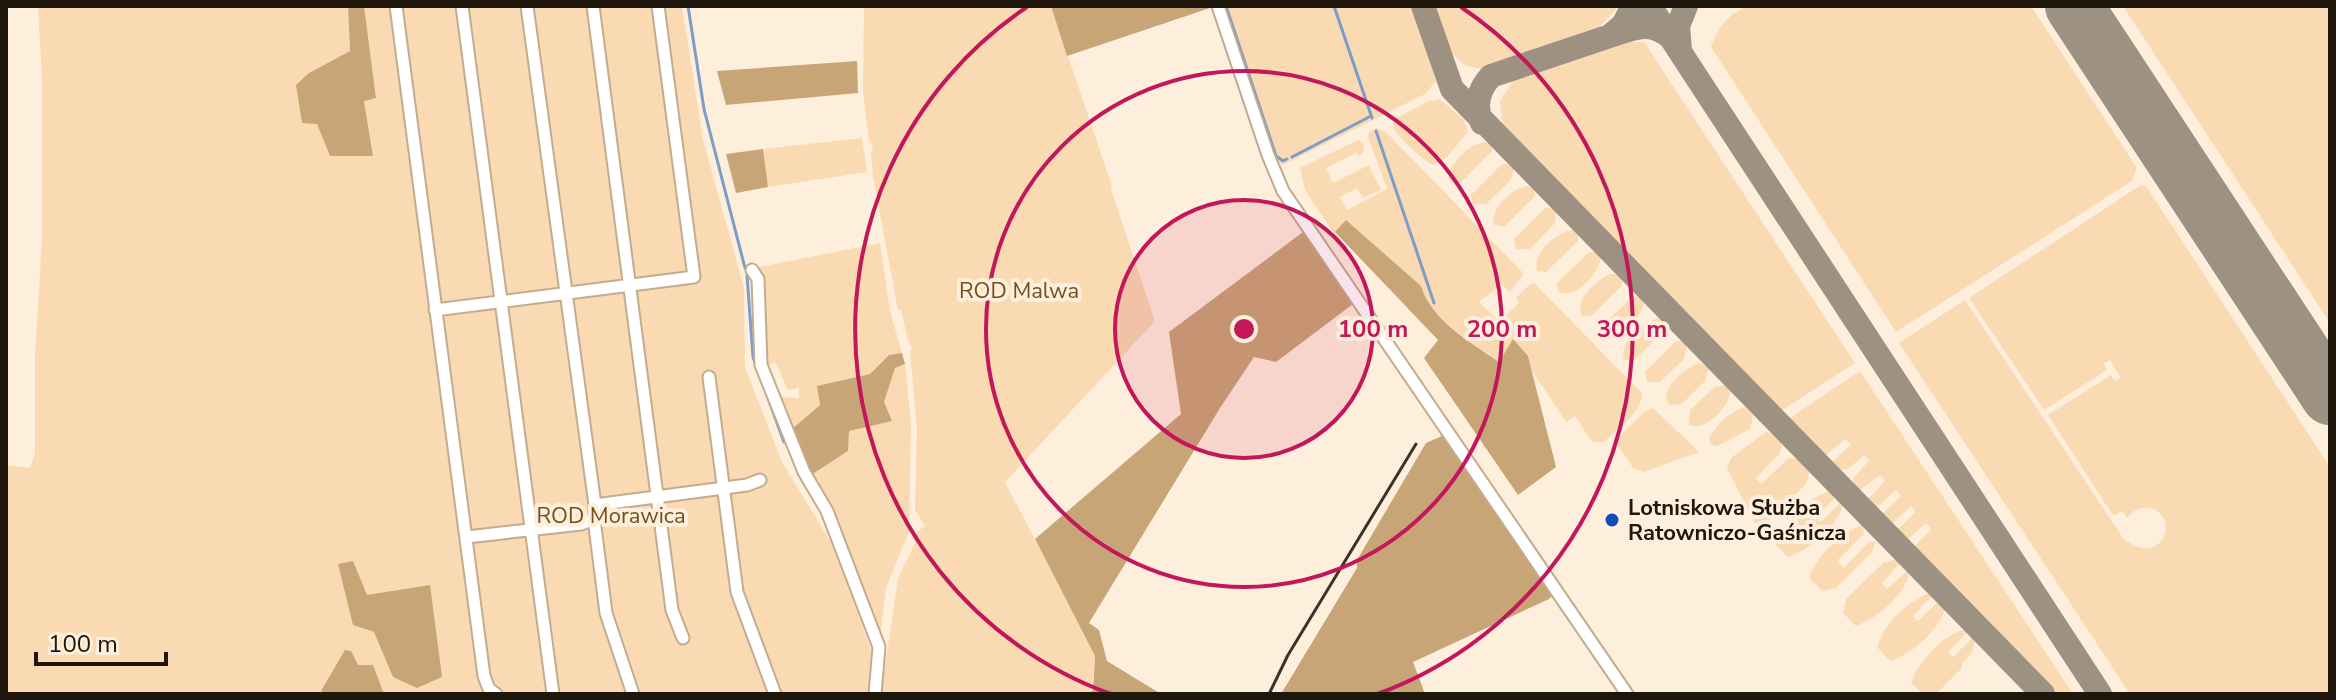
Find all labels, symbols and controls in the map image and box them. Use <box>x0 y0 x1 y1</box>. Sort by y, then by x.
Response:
park label: ROD Malwa <box>959 276 1079 306</box>
text: 100 m <box>1338 313 1408 345</box>
text: 200 m <box>1467 313 1537 345</box>
text: 300 m <box>1597 313 1667 345</box>
centre of rings <box>1230 315 1258 343</box>
place label: Lotniskowa Służba Ratowniczo-Gaśnicza <box>1628 493 1846 548</box>
park label: ROD Morawica <box>536 501 686 531</box>
marker: Lotniskowa Służba Ratowniczo-Gaśnicza <box>1603 511 1621 529</box>
scale bar <box>36 616 166 666</box>
text: 100 m <box>48 628 118 660</box>

